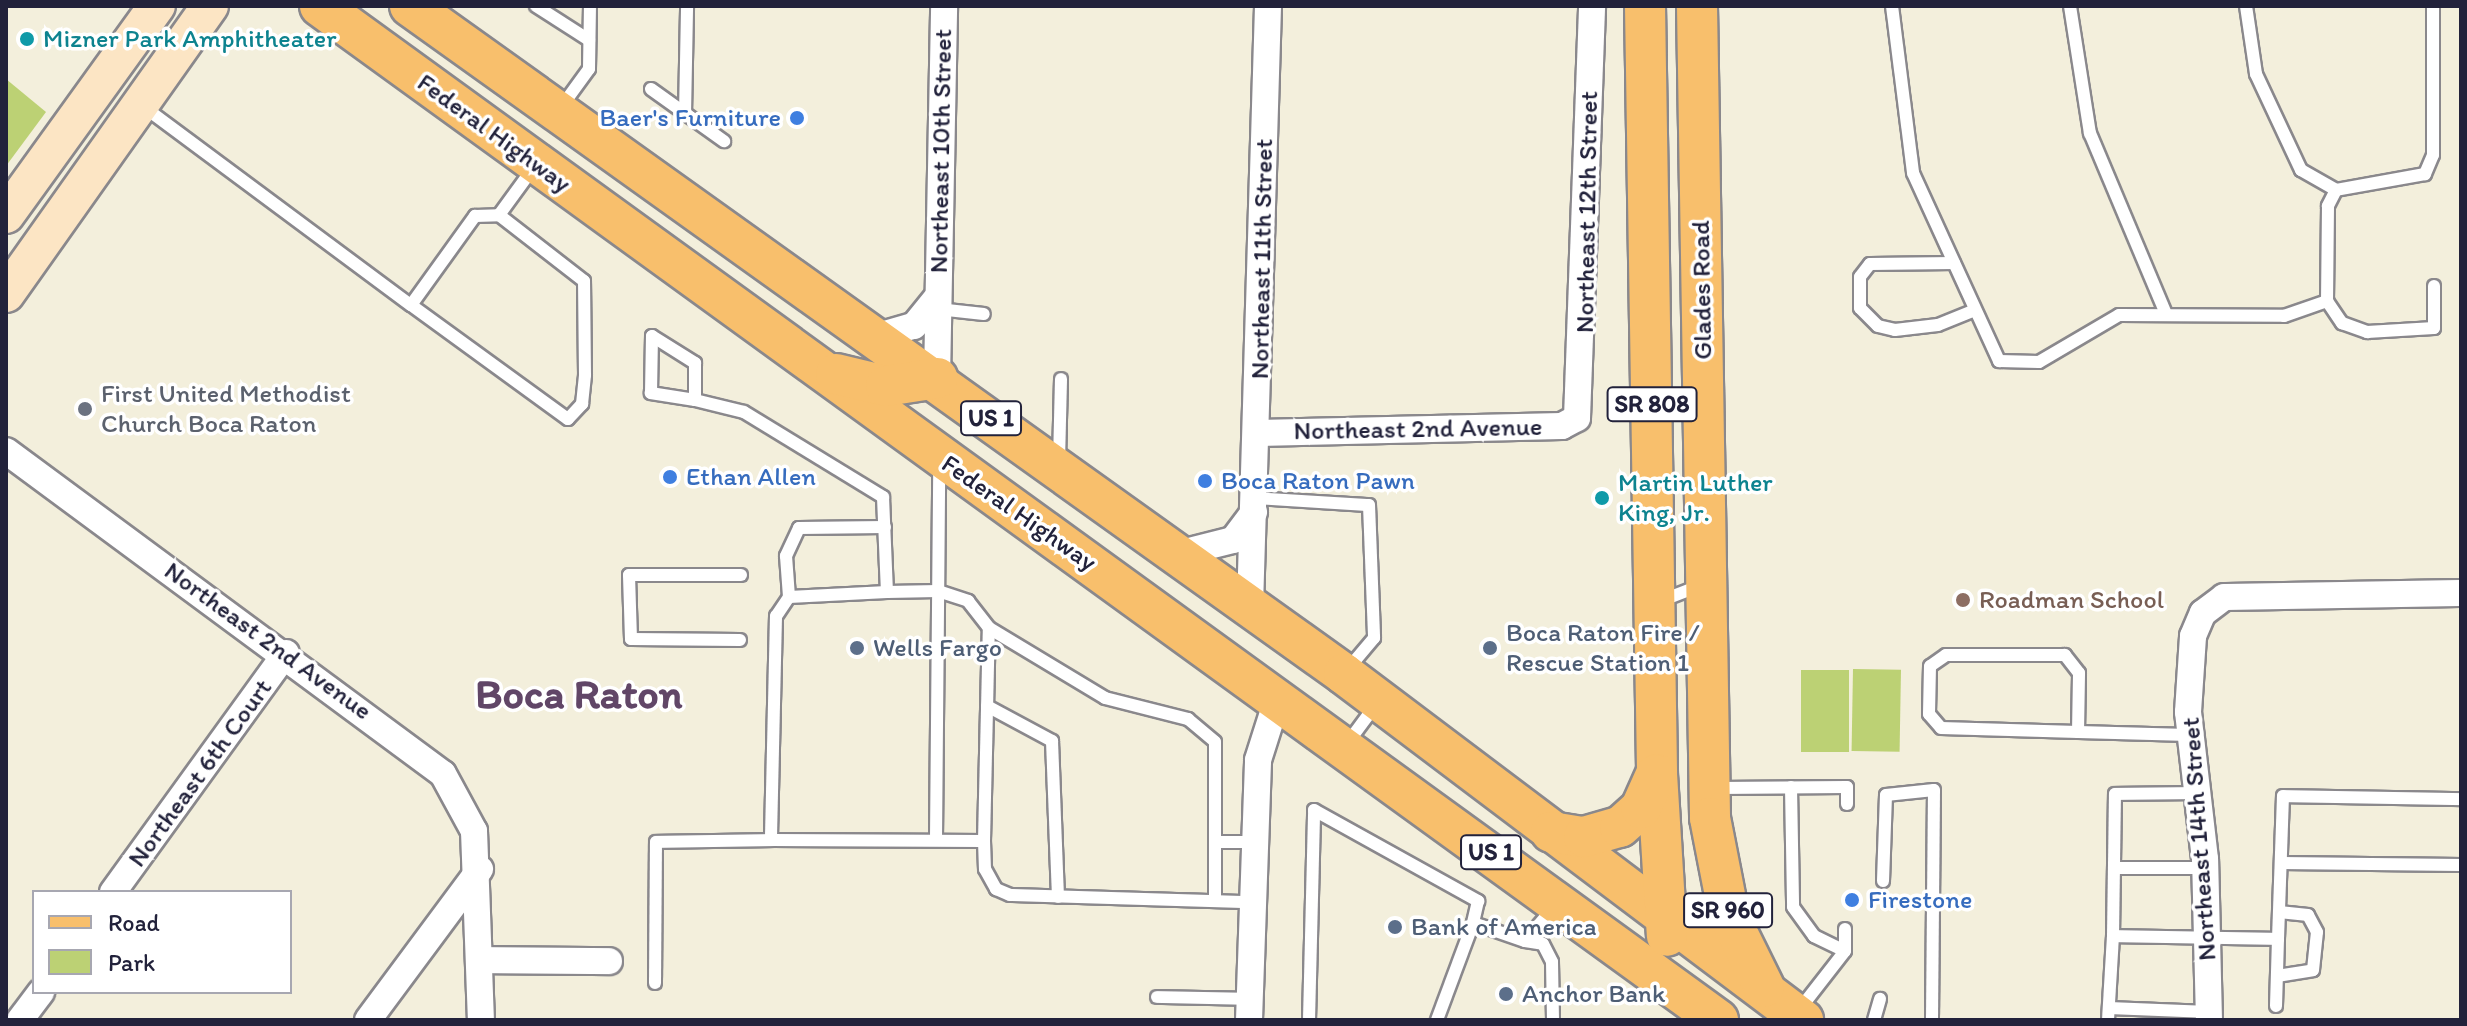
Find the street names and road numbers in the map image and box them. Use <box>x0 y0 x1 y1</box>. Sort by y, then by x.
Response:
street label: Northeast 10th Street <box>923 29 959 273</box>
street label: Federal Highway <box>411 67 577 199</box>
street label: Northeast 12th Street <box>1569 91 1605 333</box>
street label: Northeast 11th Street <box>1244 139 1280 379</box>
street label: Glades Road <box>1685 220 1719 360</box>
road number: SR 808 <box>1606 384 1698 424</box>
road number: US 1 <box>959 398 1023 438</box>
street label: Northeast 2nd Avenue <box>1294 411 1542 447</box>
street label: Federal Highway <box>935 448 1103 578</box>
street label: Northeast 2nd Avenue <box>159 556 377 726</box>
street label: Northeast 6th Court <box>121 673 279 873</box>
street label: Northeast 14th Street <box>2175 717 2223 961</box>
road number: US 1 <box>1459 832 1523 872</box>
road number: SR 960 <box>1682 890 1774 930</box>

